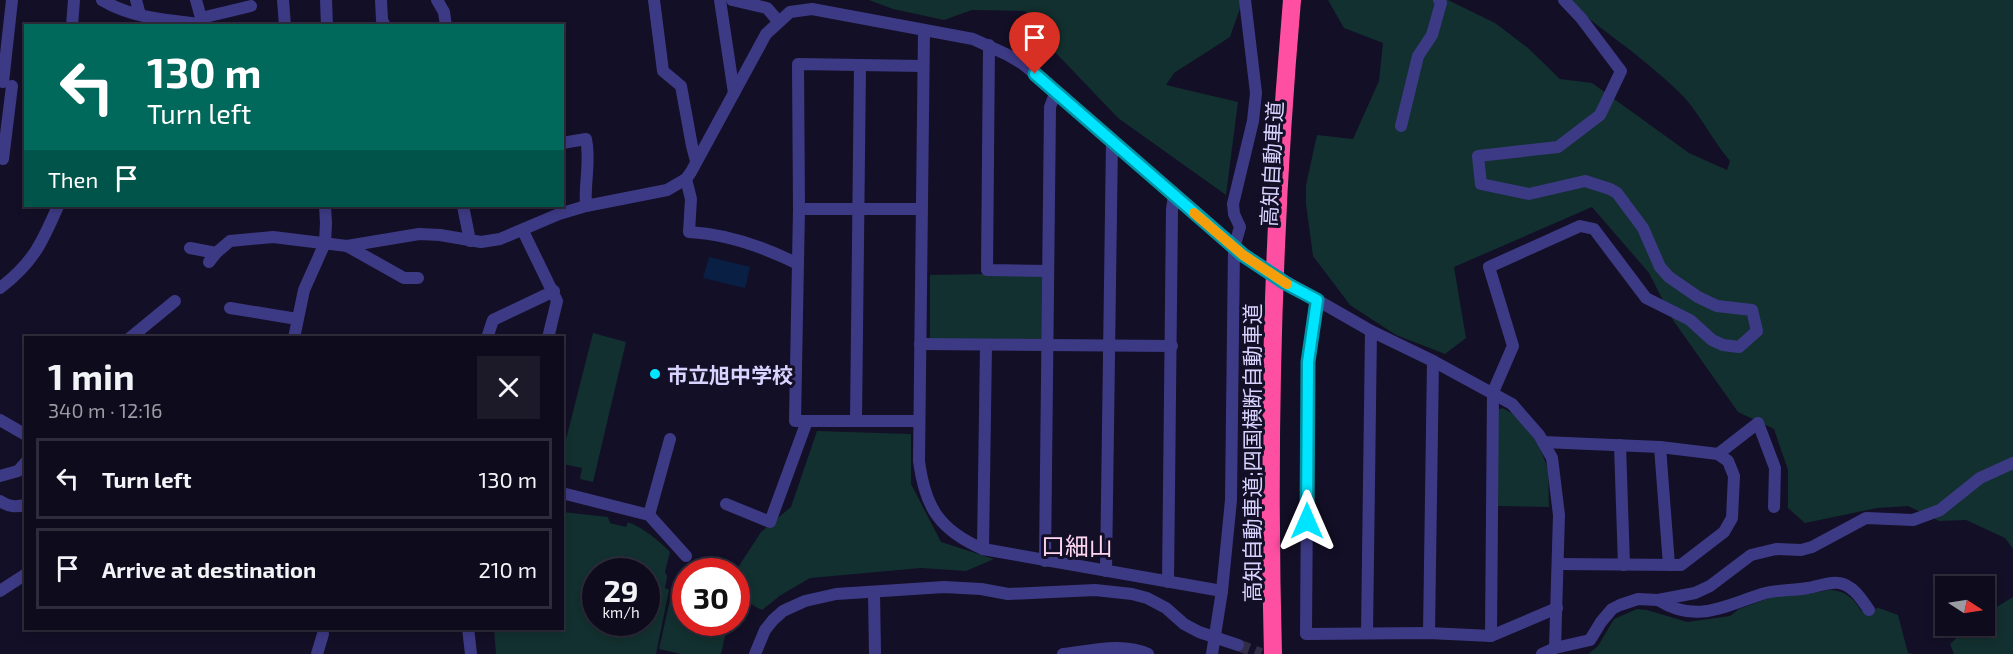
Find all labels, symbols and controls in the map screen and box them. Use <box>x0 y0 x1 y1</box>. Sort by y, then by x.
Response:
pin <box>1009 12 1060 74</box>
icon: arrive <box>1018 21 1051 54</box>
text: 130 m <box>147 46 262 96</box>
icon: left <box>48 48 126 126</box>
text: Turn left <box>147 97 251 129</box>
street label: 高知自動車道 <box>1255 100 1287 228</box>
icon: arrive <box>110 162 143 195</box>
text: Then <box>48 166 98 192</box>
street label: 高知自動車道;四国横断自動車道 <box>1239 304 1264 602</box>
text: 1 min <box>48 354 135 397</box>
button: close <box>477 356 540 419</box>
place label: 市立旭中学校 <box>667 362 793 387</box>
marker: 市立旭中学校 <box>648 367 662 381</box>
text: 340 m · 12:16 <box>48 398 162 422</box>
icon: left <box>51 462 84 495</box>
text: Turn left <box>102 466 191 492</box>
text: 130 m <box>479 466 537 492</box>
position arrow <box>1275 489 1339 553</box>
district label: 口細山 <box>1041 531 1113 560</box>
icon: arrive <box>51 552 84 585</box>
text: Arrive at destination <box>102 556 316 582</box>
text: 210 m <box>478 556 537 582</box>
speed limit sign: 30 <box>672 558 750 636</box>
text: 29 <box>603 572 639 608</box>
north arrow <box>1935 576 1995 636</box>
map controls <box>1935 576 1995 636</box>
text: km/h <box>602 603 640 621</box>

